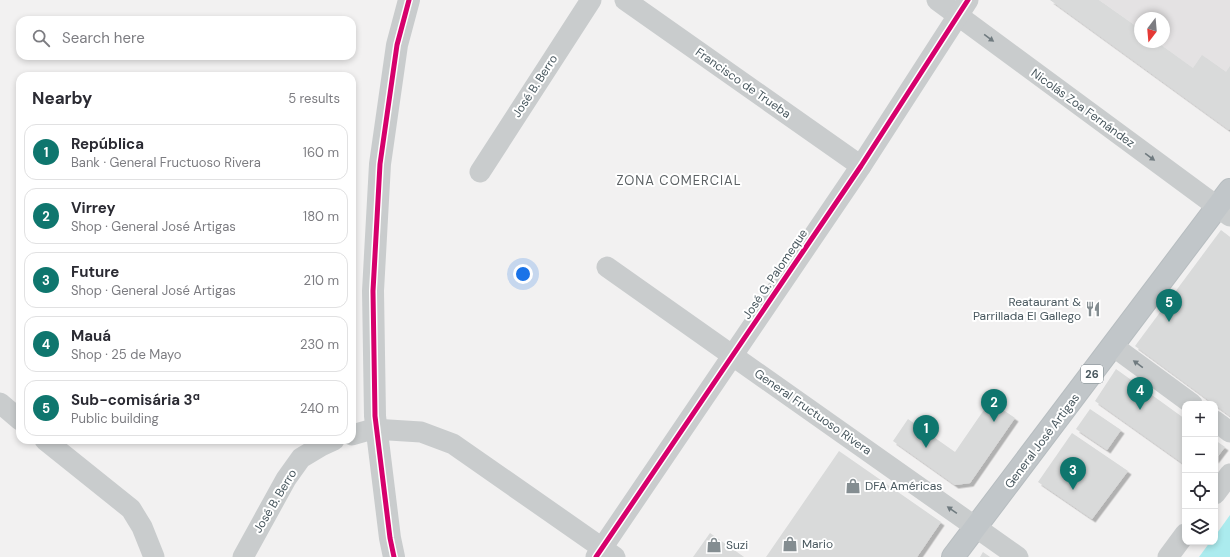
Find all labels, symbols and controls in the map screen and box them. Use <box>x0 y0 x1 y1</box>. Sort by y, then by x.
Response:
north arrow <box>1134 12 1170 48</box>
search box <box>16 16 356 60</box>
icon: search <box>30 27 52 49</box>
text: Search here <box>62 28 145 48</box>
one-way arrow <box>984 34 994 42</box>
street label: Francisco de Trueba <box>692 44 794 122</box>
street label: José B. Berro <box>509 52 561 120</box>
street label: Nicolás Zoa Fernández <box>1028 65 1138 151</box>
text: Nearby <box>32 87 92 109</box>
text: 5 results <box>288 90 340 107</box>
text: República <box>71 134 144 154</box>
text: 1 <box>44 144 48 161</box>
text: 160 m <box>303 144 339 161</box>
one-way arrow <box>1145 153 1155 161</box>
text: Bank · General Fructuoso Rivera <box>71 154 261 171</box>
district label: ZONA COMERCIAL <box>616 172 742 189</box>
text: Virrey <box>71 198 116 218</box>
text: 2 <box>42 208 50 225</box>
text: 180 m <box>303 208 339 225</box>
text: Shop · General José Artigas <box>71 218 236 235</box>
street label: José G. Palomeque <box>739 226 811 322</box>
text: Future <box>71 262 119 282</box>
your location <box>513 264 533 284</box>
text: 3 <box>42 272 50 289</box>
text: 210 m <box>304 272 339 289</box>
text: Shop · General José Artigas <box>71 282 236 299</box>
pin: 5 <box>1156 289 1182 322</box>
place label: Reataurant & Parrillada El Gallego <box>973 294 1081 324</box>
restaurant icon: Reataurant & Parrillada El Gallego <box>1084 300 1102 318</box>
text: Mauá <box>71 326 111 346</box>
text: 4 <box>42 336 50 353</box>
text: 230 m <box>300 336 339 353</box>
text: Shop · 25 de Mayo <box>71 346 181 363</box>
one-way arrow <box>1133 360 1143 368</box>
street label: General Fructuoso Rivera <box>751 365 875 459</box>
road number: 26 <box>1081 365 1103 383</box>
pin: 4 <box>1127 377 1153 410</box>
pin: 2 <box>981 389 1007 422</box>
text: Sub-comisária 3ª <box>71 390 200 410</box>
street label: General José Artigas <box>1001 390 1083 492</box>
text: 5 <box>42 400 50 417</box>
text: 240 m <box>300 400 339 417</box>
map controls <box>1182 401 1218 545</box>
button: + <box>1182 401 1218 437</box>
text: Public building <box>71 410 159 427</box>
pin: 1 <box>913 415 939 448</box>
button: − <box>1182 437 1218 473</box>
pin: 3 <box>1060 457 1086 490</box>
street label: José B. Berro <box>250 466 300 536</box>
button: locate <box>1182 473 1218 509</box>
shop icon: DFA Américas <box>844 477 862 495</box>
place label: DFA Américas <box>865 478 942 494</box>
one-way arrow <box>947 506 958 514</box>
button: layers <box>1182 509 1218 545</box>
shop icon: Mario <box>781 535 799 553</box>
shop icon: Suzi <box>705 536 723 554</box>
place label: Mario <box>802 536 833 552</box>
place label: Suzi <box>726 537 748 553</box>

